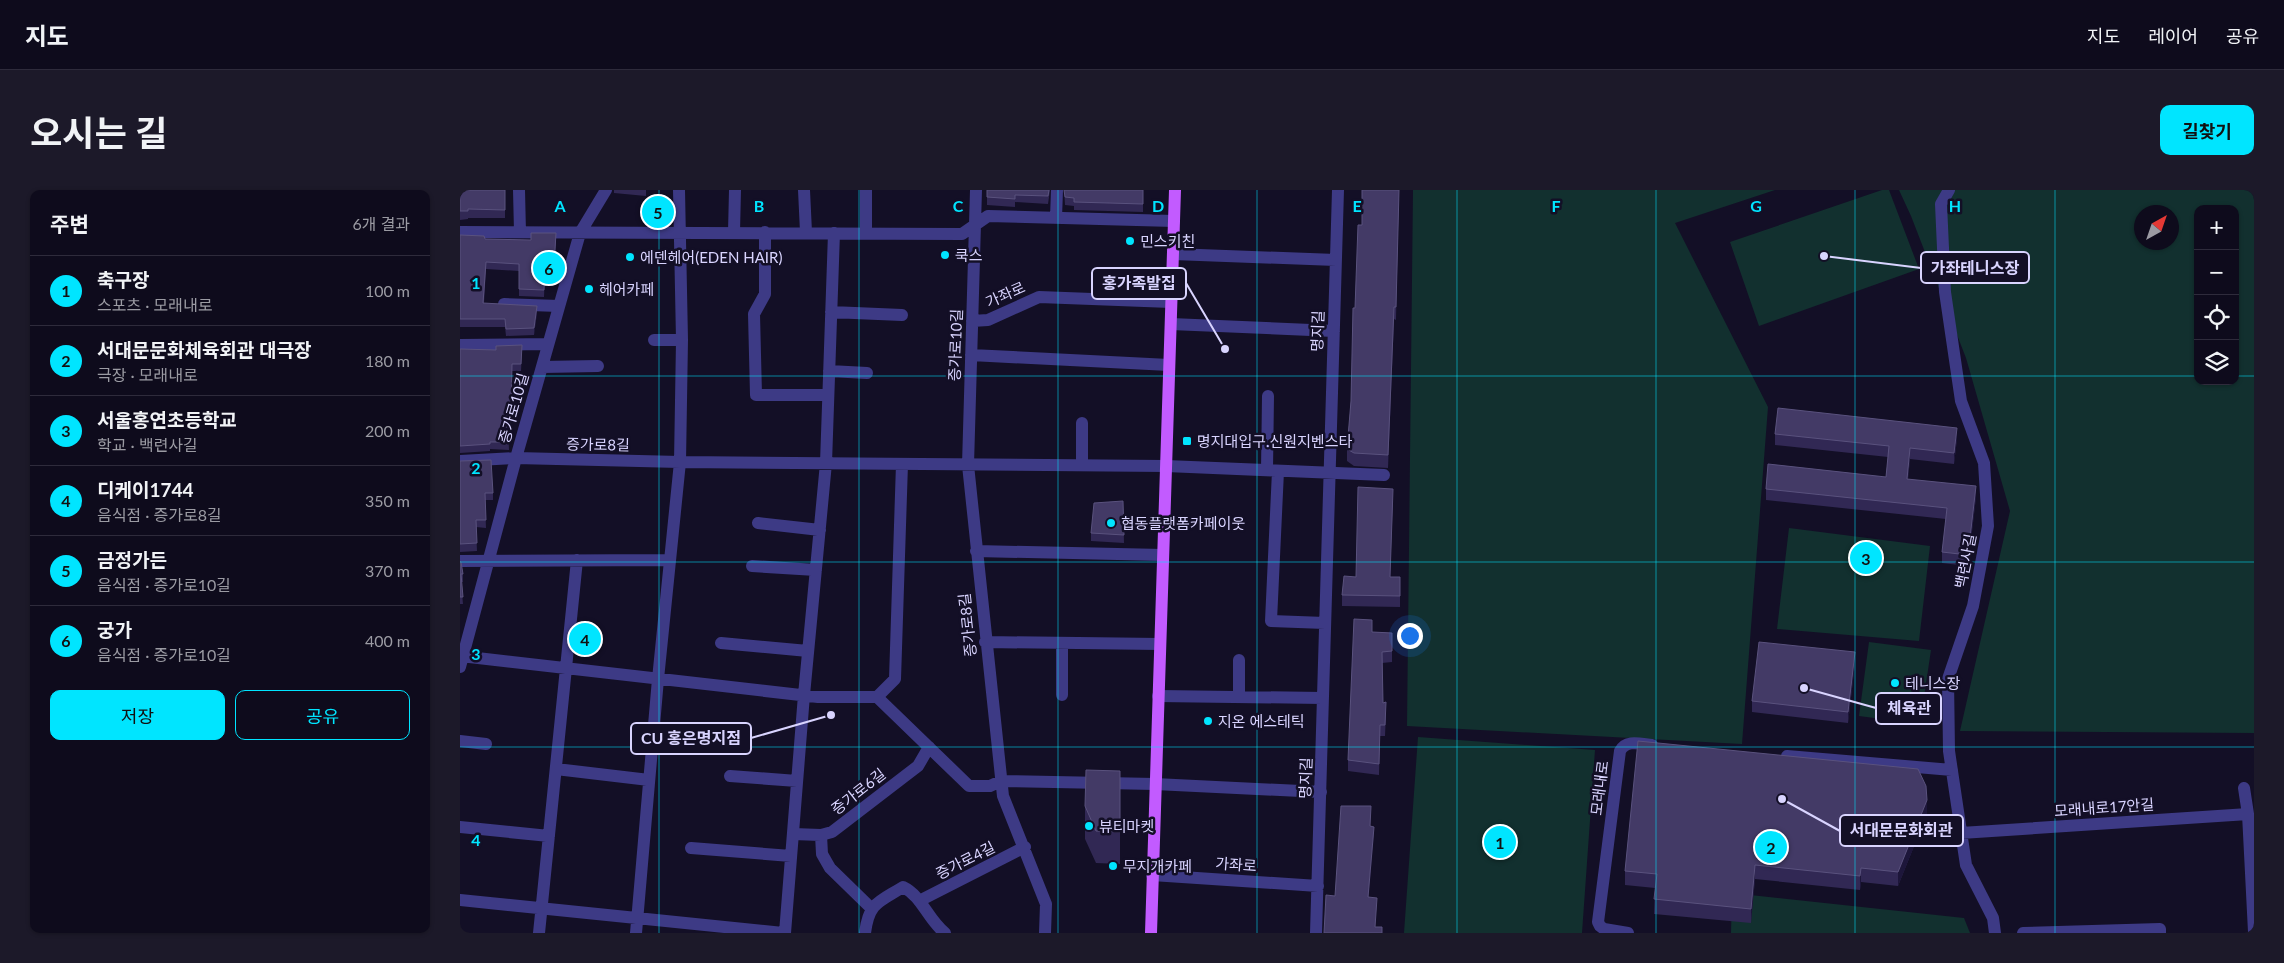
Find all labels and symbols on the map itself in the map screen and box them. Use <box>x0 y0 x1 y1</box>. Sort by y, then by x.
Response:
pin: 5 <box>642 193 674 231</box>
text: A <box>553 196 566 215</box>
text: B <box>754 196 764 215</box>
text: C <box>953 196 964 215</box>
text: D <box>1152 196 1164 215</box>
text: E <box>1352 196 1362 215</box>
text: F <box>1551 196 1561 215</box>
text: G <box>1750 196 1762 215</box>
text: H <box>1949 196 1961 215</box>
north arrow <box>2134 205 2179 250</box>
place label: 민스키친 <box>1140 232 1195 250</box>
marker: 민스키친 <box>1124 235 1136 247</box>
place label: 쿡스 <box>955 246 983 264</box>
place label: 에덴헤어(EDEN HAIR) <box>640 248 782 266</box>
pin: 6 <box>533 249 565 287</box>
marker: 쿡스 <box>939 249 951 261</box>
marker: 에덴헤어(EDEN HAIR) <box>624 251 636 263</box>
callout: 가좌테니스장 <box>1921 252 2029 283</box>
text: 가좌테니스장 <box>1931 258 2019 277</box>
callout: 홍가족발집 <box>1092 268 1186 299</box>
text: 1 <box>471 273 481 292</box>
text: 홍가족발집 <box>1102 273 1176 292</box>
street label: 가좌로 <box>982 277 1028 311</box>
place label: 헤어카페 <box>599 280 654 298</box>
marker: 헤어카페 <box>583 283 595 295</box>
street label: 증가로10길 <box>945 308 965 382</box>
street label: 명지길 <box>1307 310 1327 352</box>
street label: 증가로10길 <box>494 371 532 445</box>
place label: 명지대입구.신원지벤스타 <box>1197 432 1353 450</box>
street label: 증가로8길 <box>566 434 630 454</box>
marker: 명지대입구.신원지벤스타 <box>1181 435 1193 447</box>
text: 2 <box>471 458 481 477</box>
place label: 협동플랫폼카페이웃 <box>1121 514 1245 532</box>
marker: 협동플랫폼카페이웃 <box>1105 517 1117 529</box>
street label: 백련사길 <box>1951 532 1979 590</box>
pin: 3 <box>1850 539 1882 577</box>
street label: 증가로8길 <box>955 592 979 658</box>
pin: 4 <box>569 620 601 658</box>
your location <box>1397 623 1423 649</box>
text: 3 <box>471 644 481 663</box>
place label: 테니스장 <box>1905 674 1960 692</box>
marker: 테니스장 <box>1889 677 1901 689</box>
callout: 체육관 <box>1876 693 1941 724</box>
text: 체육관 <box>1887 698 1931 717</box>
place label: 지온 에스테틱 <box>1218 712 1305 730</box>
marker: 지온 에스테틱 <box>1202 715 1214 727</box>
callout: CU 홍은명지점 <box>631 723 751 754</box>
text: CU 홍은명지점 <box>641 728 741 747</box>
street label: 명지길 <box>1295 757 1315 799</box>
street label: 모래내로 <box>1587 760 1611 816</box>
street label: 증가로6길 <box>827 764 889 818</box>
street label: 모래내로17안길 <box>2053 795 2155 819</box>
callout: 서대문문화회관 <box>1840 815 1963 846</box>
place label: 뷰티마켓 <box>1099 817 1154 835</box>
marker: 뷰티마켓 <box>1083 820 1095 832</box>
text: 서대문문화회관 <box>1849 820 1953 839</box>
pin: 1 <box>1484 823 1516 861</box>
pin: 2 <box>1755 828 1787 866</box>
text: 4 <box>471 830 481 849</box>
street label: 증가로4길 <box>932 837 998 883</box>
street label: 가좌로 <box>1215 854 1257 874</box>
place label: 무지개카페 <box>1123 857 1192 875</box>
marker: 무지개카페 <box>1107 860 1119 872</box>

